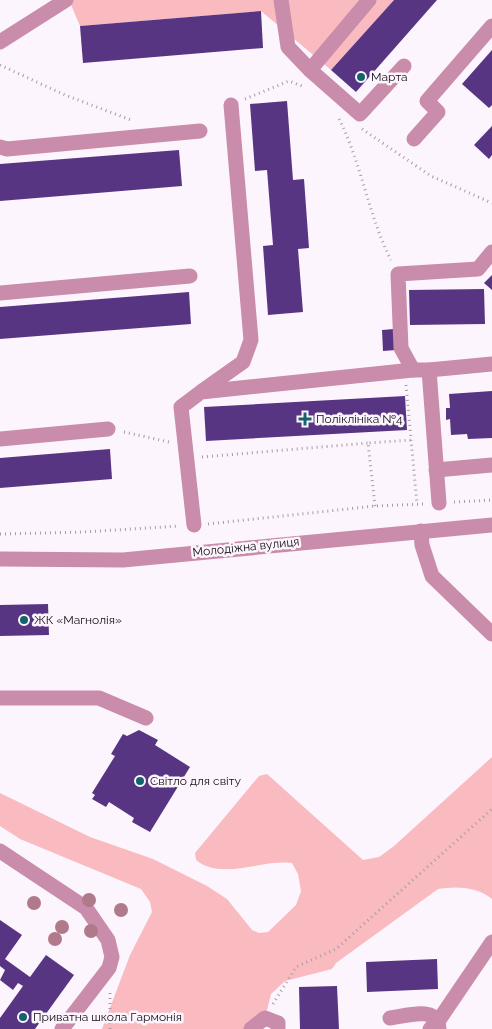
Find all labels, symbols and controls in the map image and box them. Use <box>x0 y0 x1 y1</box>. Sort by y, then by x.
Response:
place label: Марта <box>371 70 408 84</box>
marker: Марта <box>355 71 367 83</box>
marker: Поліклініка №4 <box>298 412 312 426</box>
place label: Поліклініка №4 <box>316 412 403 426</box>
street label: Молодіжна вулиця <box>192 534 300 560</box>
place label: ЖК «Магнолія» <box>34 613 122 627</box>
marker: ЖК «Магнолія» <box>18 614 30 626</box>
place label: Світло для світу <box>150 774 241 788</box>
marker: Світло для світу <box>134 775 146 787</box>
place label: Приватна школа Гармонія <box>33 1010 182 1024</box>
marker: Приватна школа Гармонія <box>17 1011 29 1023</box>

